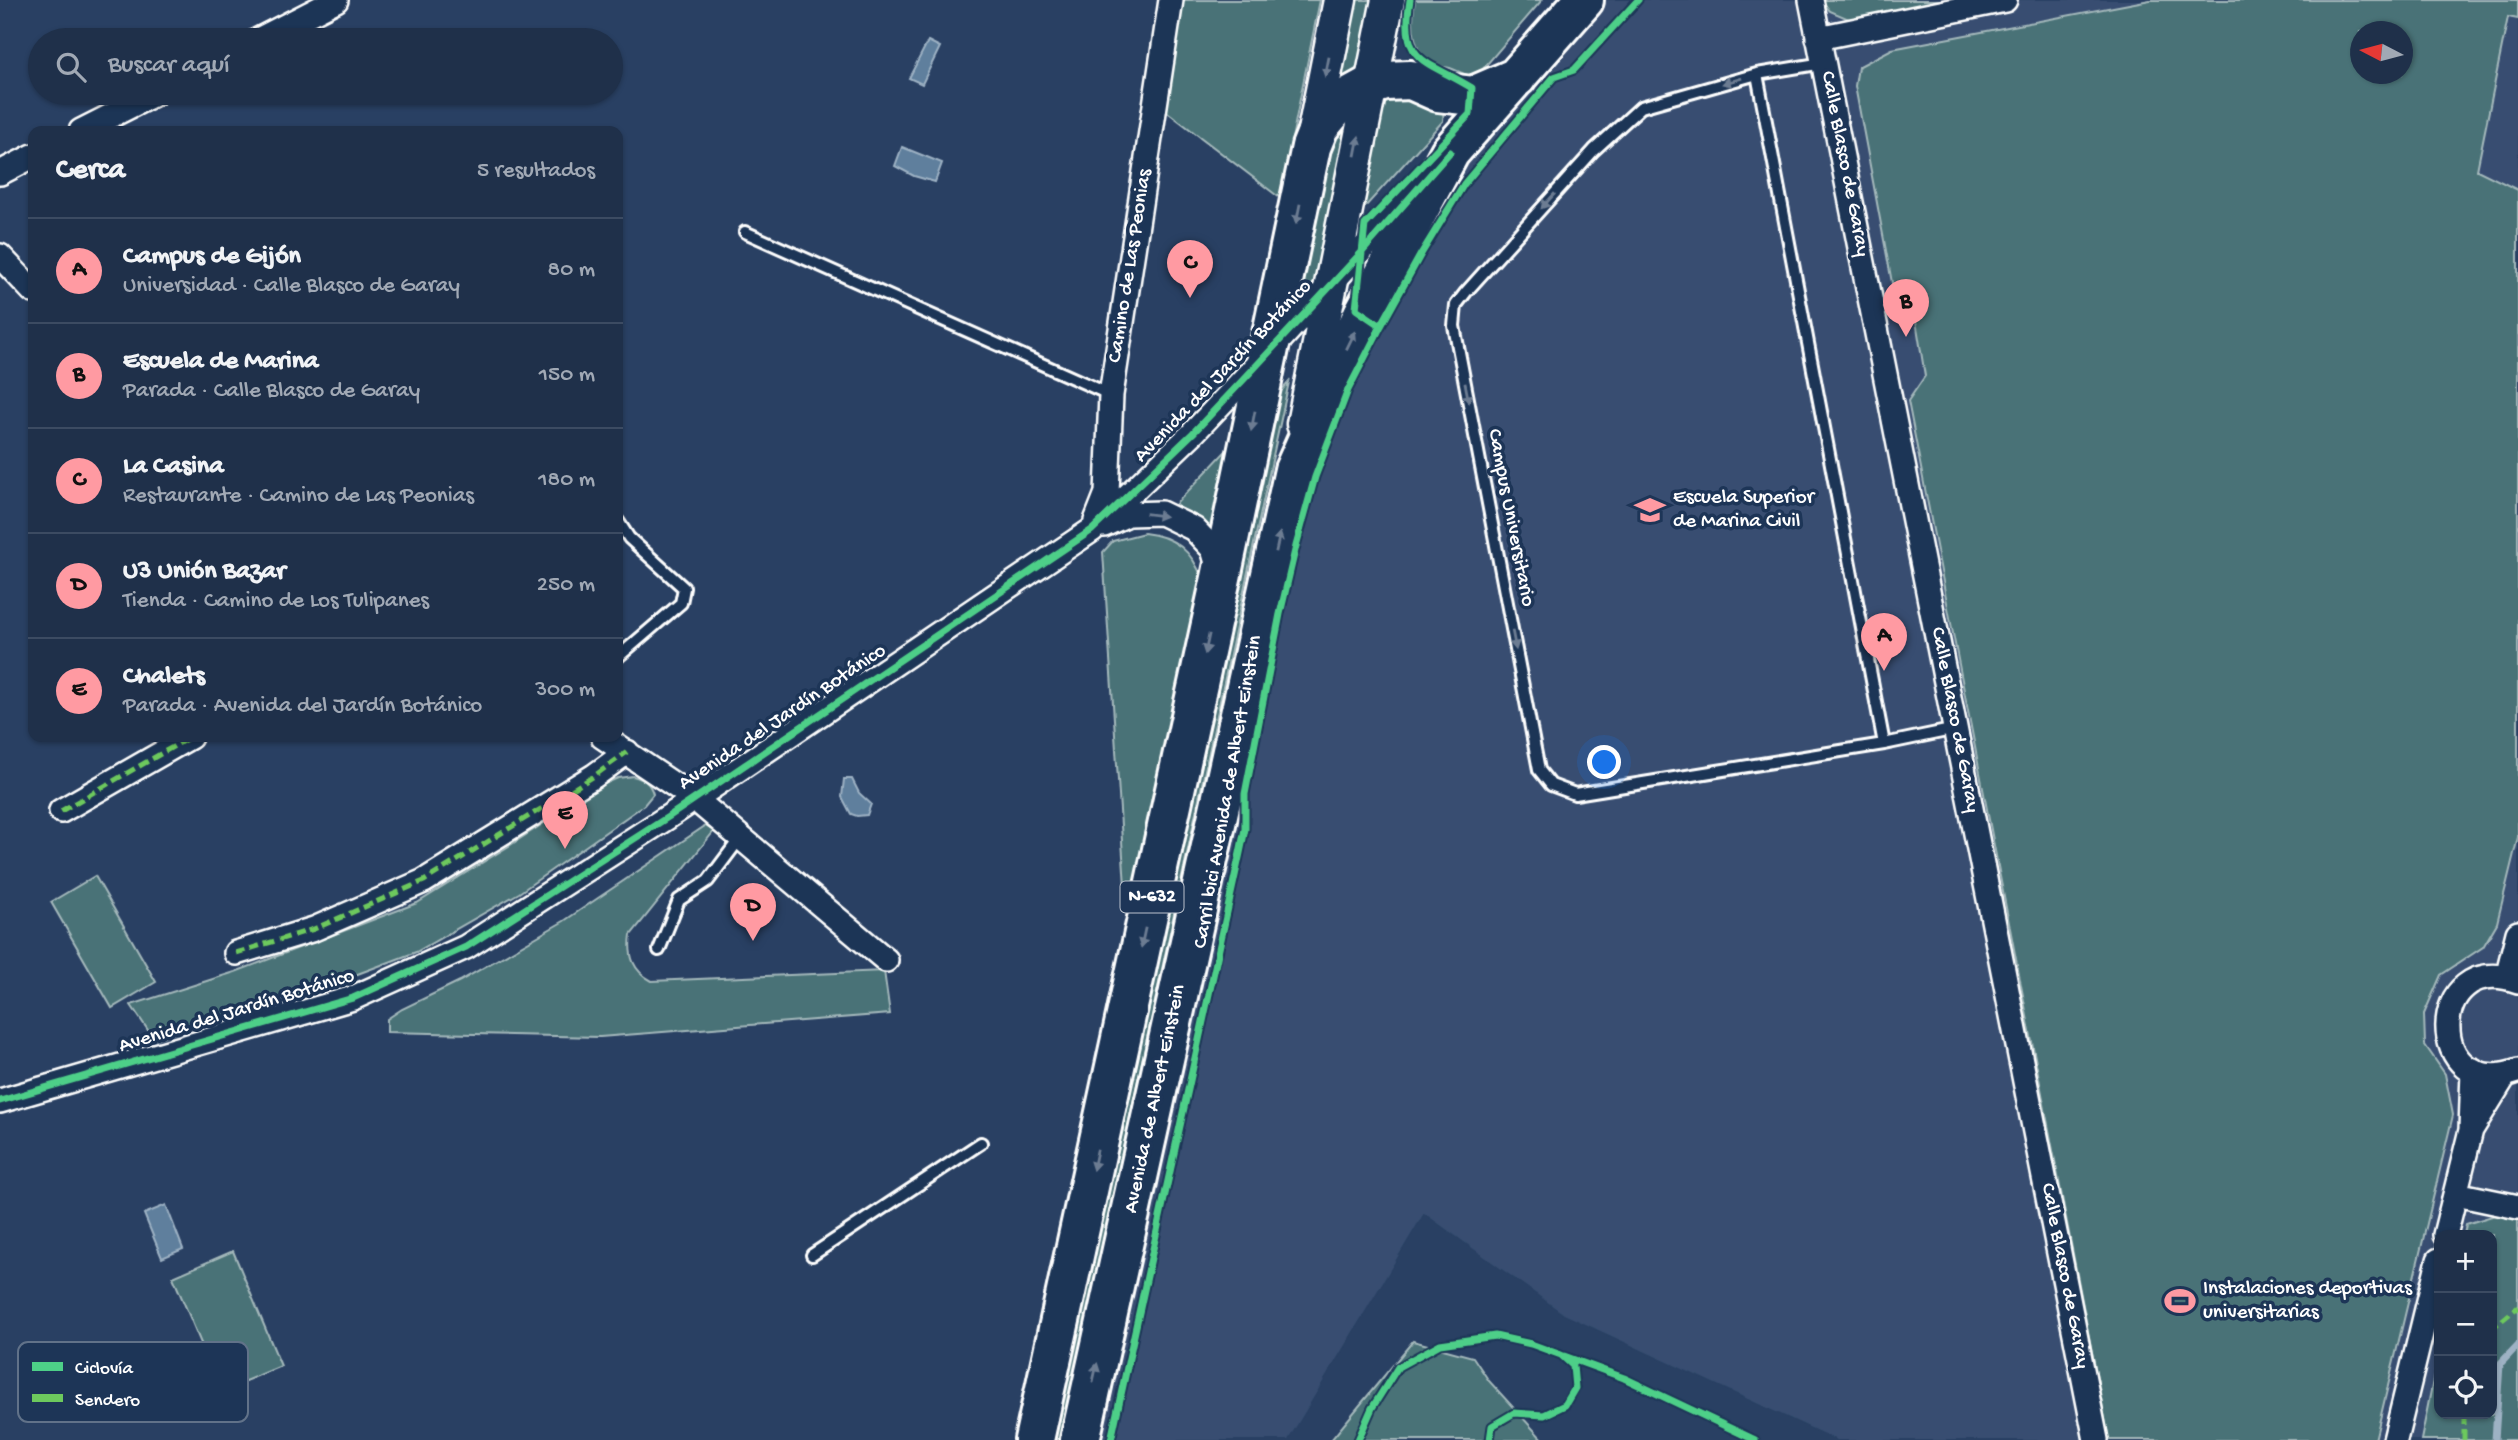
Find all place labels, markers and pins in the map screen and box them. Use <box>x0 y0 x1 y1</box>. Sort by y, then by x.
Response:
pin: C <box>1167 240 1213 298</box>
pin: B <box>1883 279 1929 337</box>
place label: Escuela Superior de Marina Civil <box>1673 486 1816 535</box>
school or university icon: Escuela Superior de Marina Civil <box>1633 493 1667 527</box>
pin: A <box>1861 613 1907 671</box>
pin: E <box>542 791 588 849</box>
pin: D <box>730 883 776 941</box>
place label: Instalaciones deportivas universitarias <box>2203 1277 2413 1326</box>
sports icon: Instalaciones deportivas universitarias <box>2163 1284 2197 1318</box>

